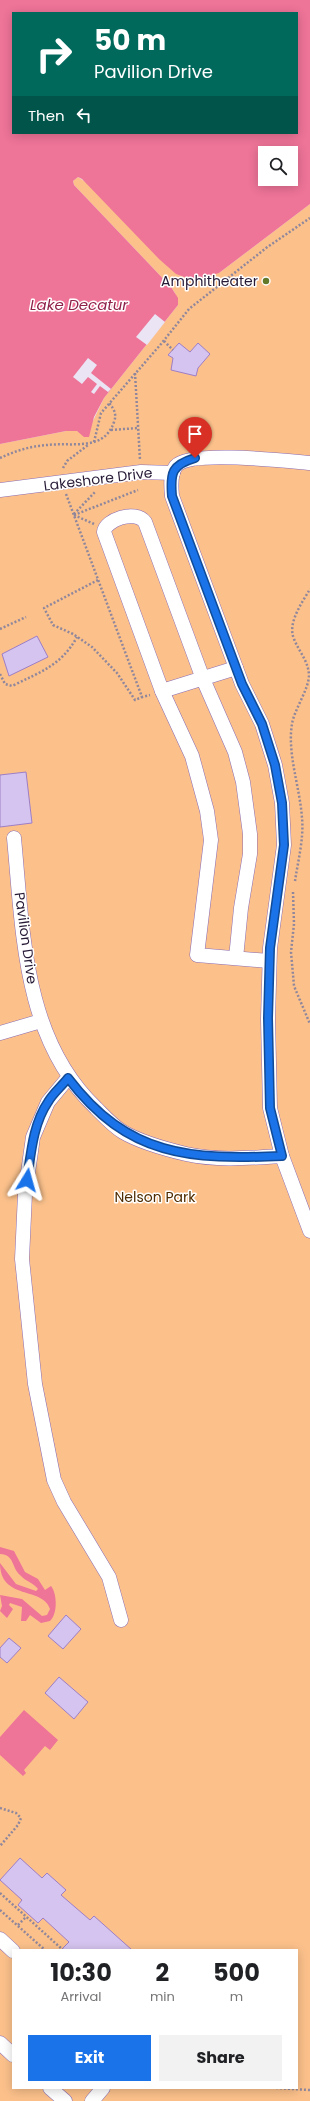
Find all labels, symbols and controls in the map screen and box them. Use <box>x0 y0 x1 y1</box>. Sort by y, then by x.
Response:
text: 50 m <box>94 21 166 60</box>
icon: right <box>28 28 80 80</box>
text: Pavilion Drive <box>94 59 213 84</box>
icon: left <box>73 104 95 126</box>
text: Then <box>28 105 65 126</box>
map controls <box>258 146 298 186</box>
button: search <box>258 146 298 186</box>
place label: Amphitheater <box>161 271 258 291</box>
marker: Amphitheater <box>261 276 271 286</box>
water label: Lake Decatur <box>30 294 128 315</box>
pin <box>178 417 212 458</box>
icon: arrive <box>184 423 206 445</box>
street label: Lakeshore Drive <box>43 462 154 496</box>
street label: Pavilion Drive <box>10 891 42 986</box>
position arrow <box>6 1159 48 1201</box>
park label: Nelson Park <box>115 1187 196 1207</box>
text: 10:30 <box>50 1956 112 1989</box>
text: 2 <box>156 1956 169 1989</box>
text: 500 <box>213 1956 260 1989</box>
text: Arrival <box>60 1987 101 2006</box>
text: min <box>150 1987 175 2006</box>
text: m <box>230 1987 243 2006</box>
button: Exit <box>28 2035 151 2081</box>
button: Share <box>159 2035 282 2081</box>

